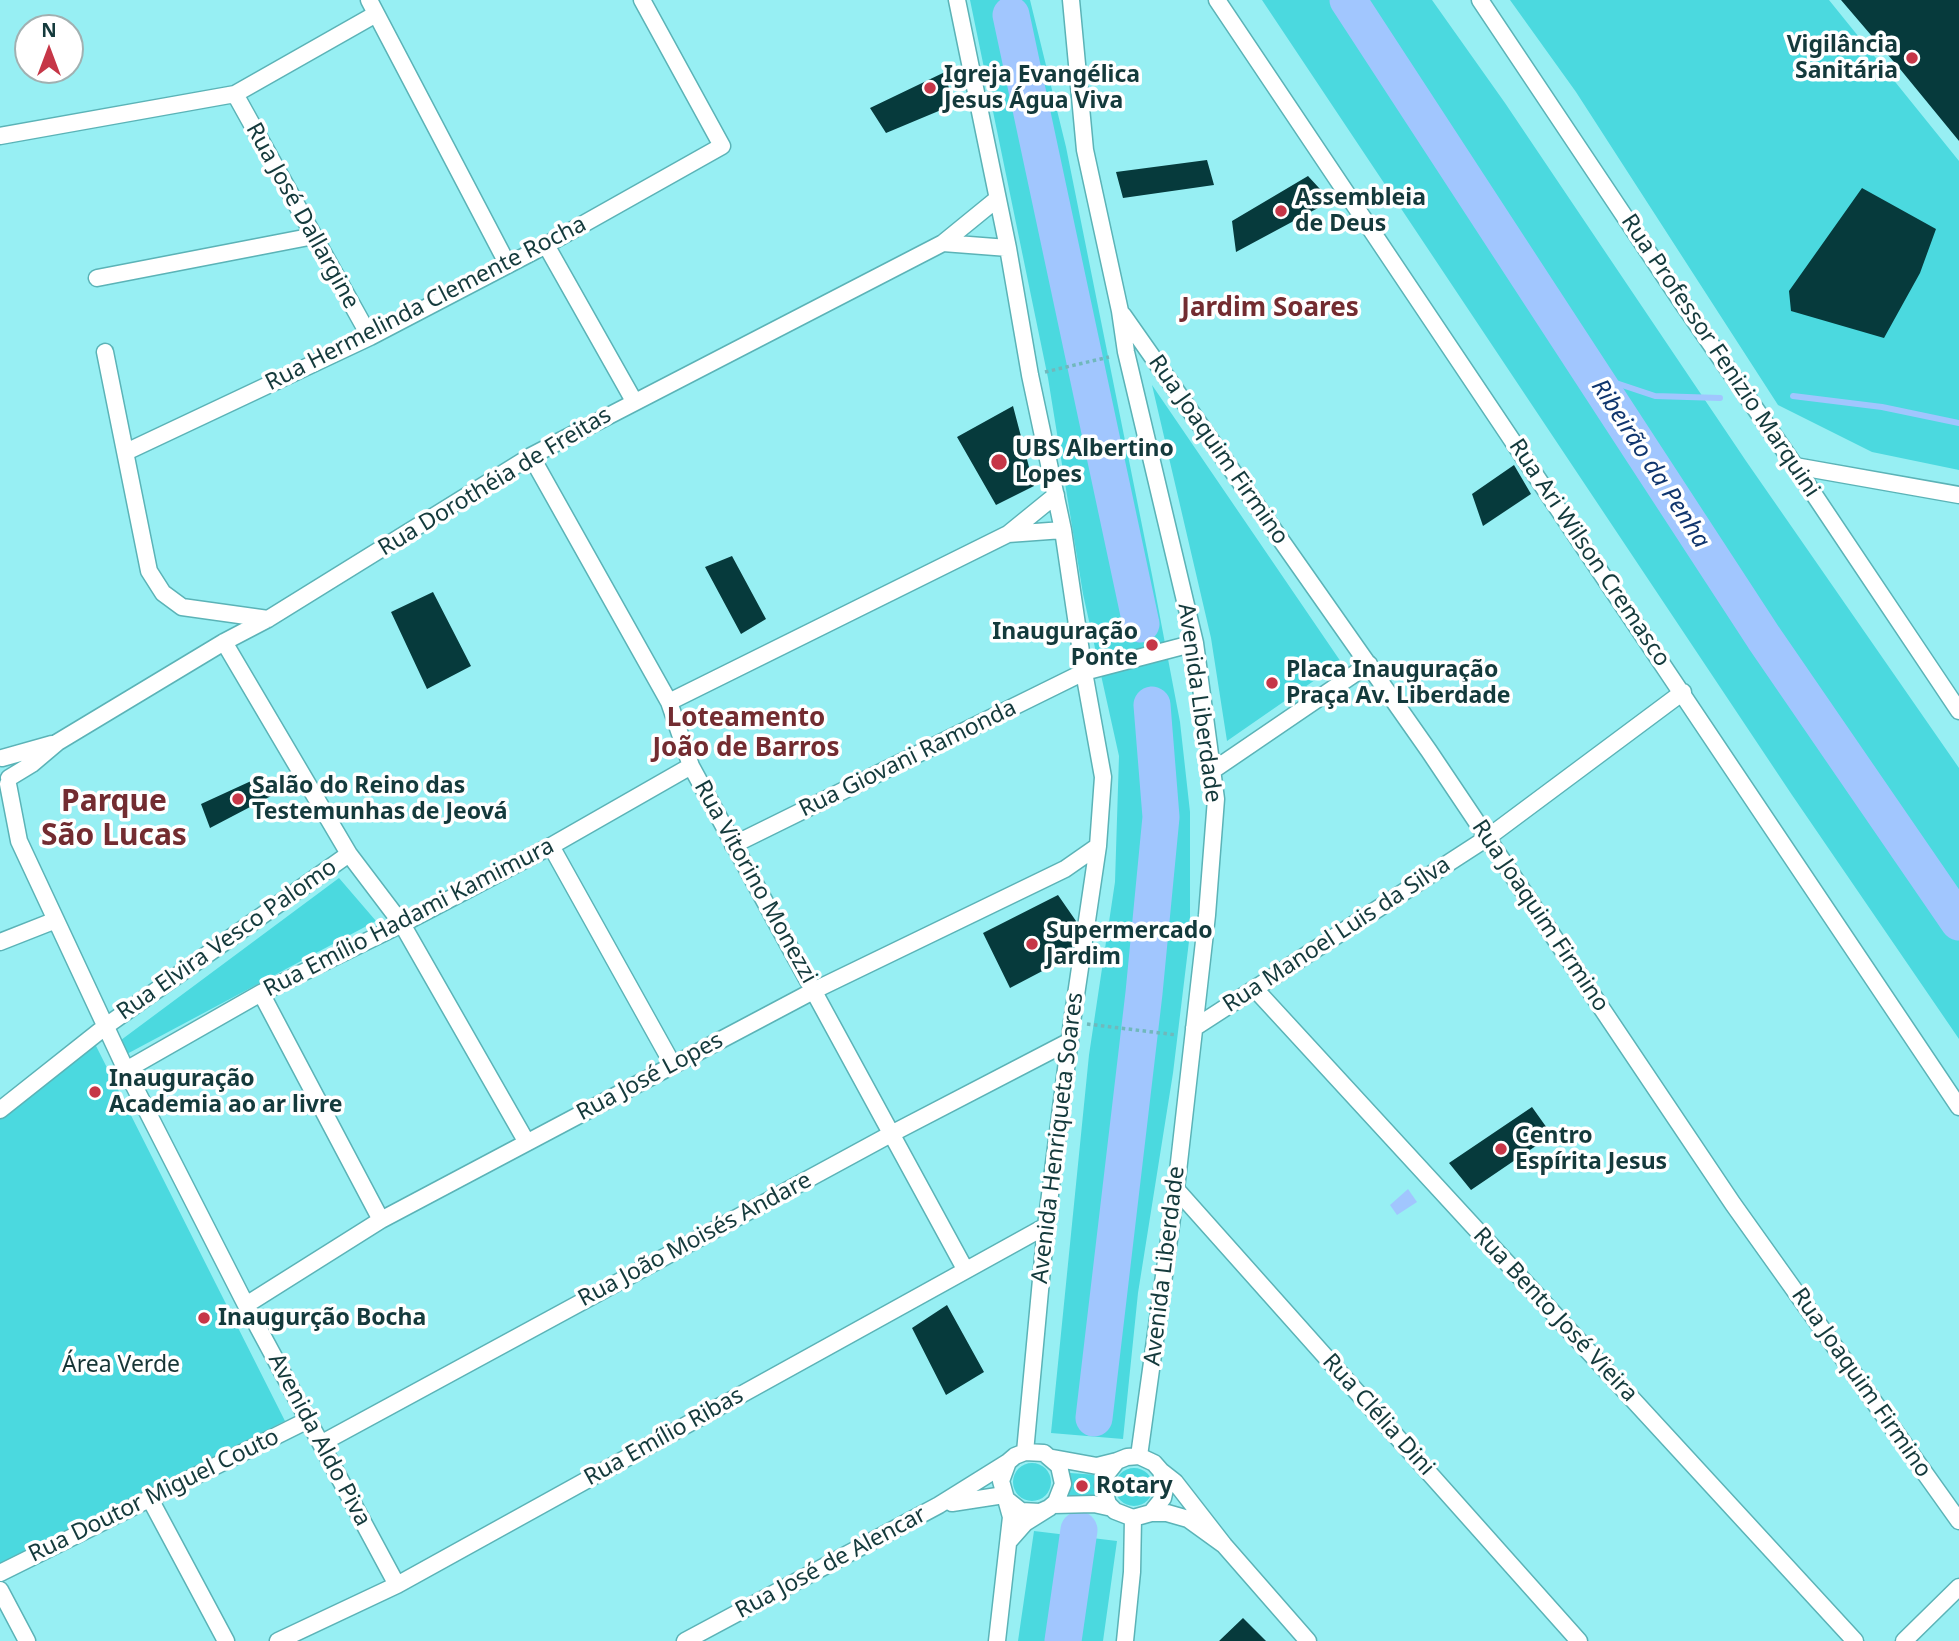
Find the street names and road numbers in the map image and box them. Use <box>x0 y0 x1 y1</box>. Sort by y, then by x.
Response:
street label: Rua José Dallargine <box>239 118 365 314</box>
street label: Rua Professor Fenizio Marquini <box>1615 209 1825 503</box>
street label: Rua Hermelinda Clemente Rocha <box>261 211 591 397</box>
street label: Rua Joaquim Firmino <box>1142 350 1294 550</box>
street label: Rua Dorothéia de Freitas <box>374 402 616 562</box>
street label: Rua Ari Wilson Cremasco <box>1502 434 1676 672</box>
street label: Avenida Liberdade <box>1171 602 1227 804</box>
street label: Rua Giovani Ramonda <box>795 694 1021 824</box>
street label: Rua Vitorino Monezzi <box>688 776 822 988</box>
street label: Rua Joaquim Firmino <box>1466 815 1614 1017</box>
street label: Rua Emílio Hadami Kamimura <box>259 833 559 1003</box>
street label: Rua Manoel Luis da Silva <box>1218 851 1456 1019</box>
street label: Rua Elvira Vesco Palomo <box>112 854 342 1026</box>
street label: Avenida Henriqueta Soares <box>1026 991 1090 1285</box>
street label: Rua José Lopes <box>572 1027 728 1127</box>
street label: Avenida Liberdade <box>1139 1165 1191 1367</box>
street label: Rua João Moisés Andare <box>574 1167 816 1313</box>
street label: Rua Bento José Vieira <box>1467 1222 1643 1408</box>
street label: Rua Joaquim Firmino <box>1785 1283 1937 1483</box>
street label: Rua Clélia Dini <box>1316 1348 1440 1482</box>
street label: Avenida Aldo Piva <box>262 1349 376 1531</box>
street label: Rua Emílio Ribas <box>580 1382 748 1492</box>
street label: Rua Doutor Miguel Couto <box>24 1423 284 1569</box>
street label: Rua José de Alencar <box>731 1501 931 1625</box>

